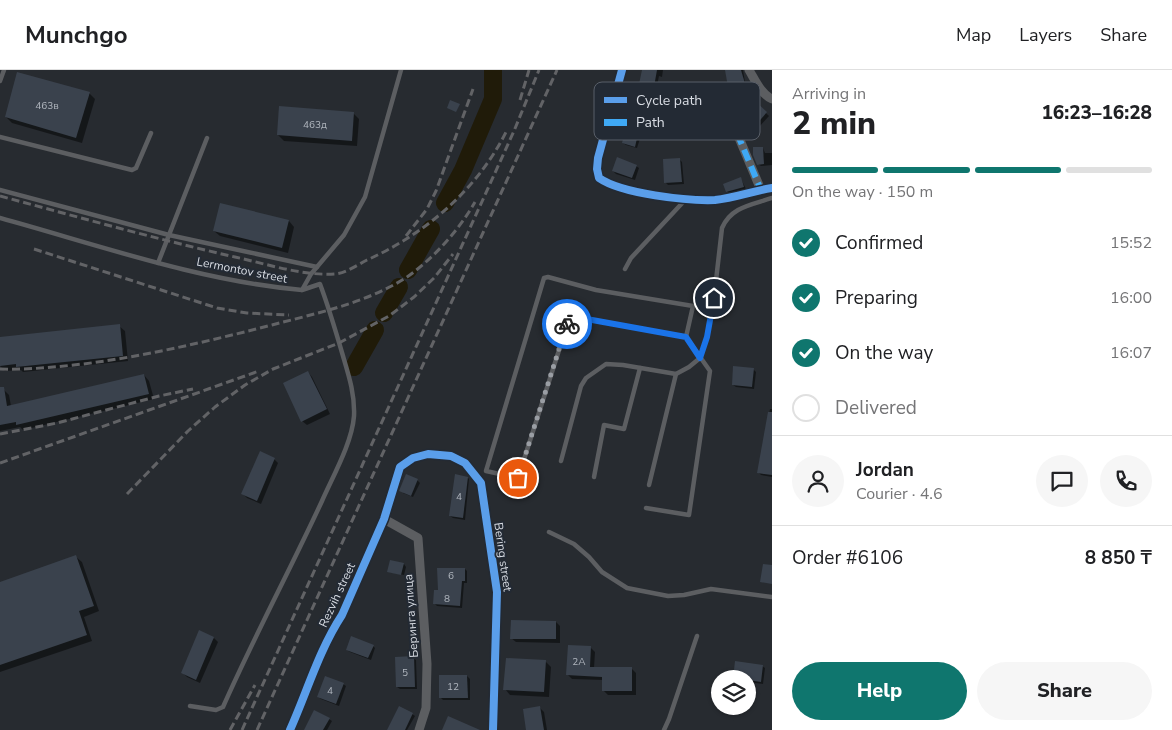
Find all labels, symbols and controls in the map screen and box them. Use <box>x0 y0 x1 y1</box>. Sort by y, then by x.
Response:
text: Munchgo <box>25 19 127 51</box>
text: Map <box>956 23 991 47</box>
text: Layers <box>1019 23 1072 47</box>
text: Share <box>1100 23 1147 47</box>
legend <box>594 82 760 140</box>
text: Arriving in <box>792 83 866 105</box>
text: Cycle path <box>636 91 702 110</box>
house number: 463в <box>35 99 59 113</box>
text: 16:23–16:28 <box>1041 100 1152 126</box>
text: 2 min <box>792 102 876 145</box>
text: Path <box>636 113 665 132</box>
house number: 463д <box>303 118 327 132</box>
text: On the way · 150 m <box>792 181 933 203</box>
icon: check <box>792 229 820 257</box>
text: Confirmed <box>835 230 923 256</box>
text: 15:52 <box>1110 232 1152 254</box>
street label: Lermontov street <box>195 253 289 287</box>
pin <box>693 277 735 319</box>
icon: home <box>700 284 728 312</box>
icon: check <box>792 284 820 312</box>
text: Preparing <box>835 285 918 311</box>
text: 16:00 <box>1110 287 1152 309</box>
courier <box>542 299 592 349</box>
icon: bike <box>553 310 581 338</box>
icon: check <box>792 339 820 367</box>
text: On the way <box>835 340 933 366</box>
text: 16:07 <box>1110 342 1152 364</box>
text: Delivered <box>835 395 917 421</box>
button: person <box>792 455 844 507</box>
button: chat <box>1036 455 1088 507</box>
button: phone <box>1100 455 1152 507</box>
pin <box>497 457 539 499</box>
text: Jordan <box>856 457 914 483</box>
icon: bag <box>504 464 532 492</box>
text: Courier · 4.6 <box>856 483 942 505</box>
house number: 4 <box>456 490 462 504</box>
street label: Bering street <box>490 521 516 593</box>
text: Order #6106 <box>792 545 903 571</box>
text: 8 850 ₸ <box>1085 545 1152 571</box>
street label: Rezvih street <box>315 559 359 630</box>
house number: 6 <box>448 569 454 583</box>
street label: Беринга улица <box>400 574 422 658</box>
house number: 8 <box>444 592 450 606</box>
house number: 2А <box>572 655 586 669</box>
button: Help <box>792 662 967 720</box>
button: Share <box>977 662 1152 720</box>
house number: 5 <box>402 666 408 680</box>
map controls <box>711 670 756 715</box>
button: layers <box>711 670 756 715</box>
house number: 12 <box>447 680 459 694</box>
house number: 4 <box>327 684 333 698</box>

